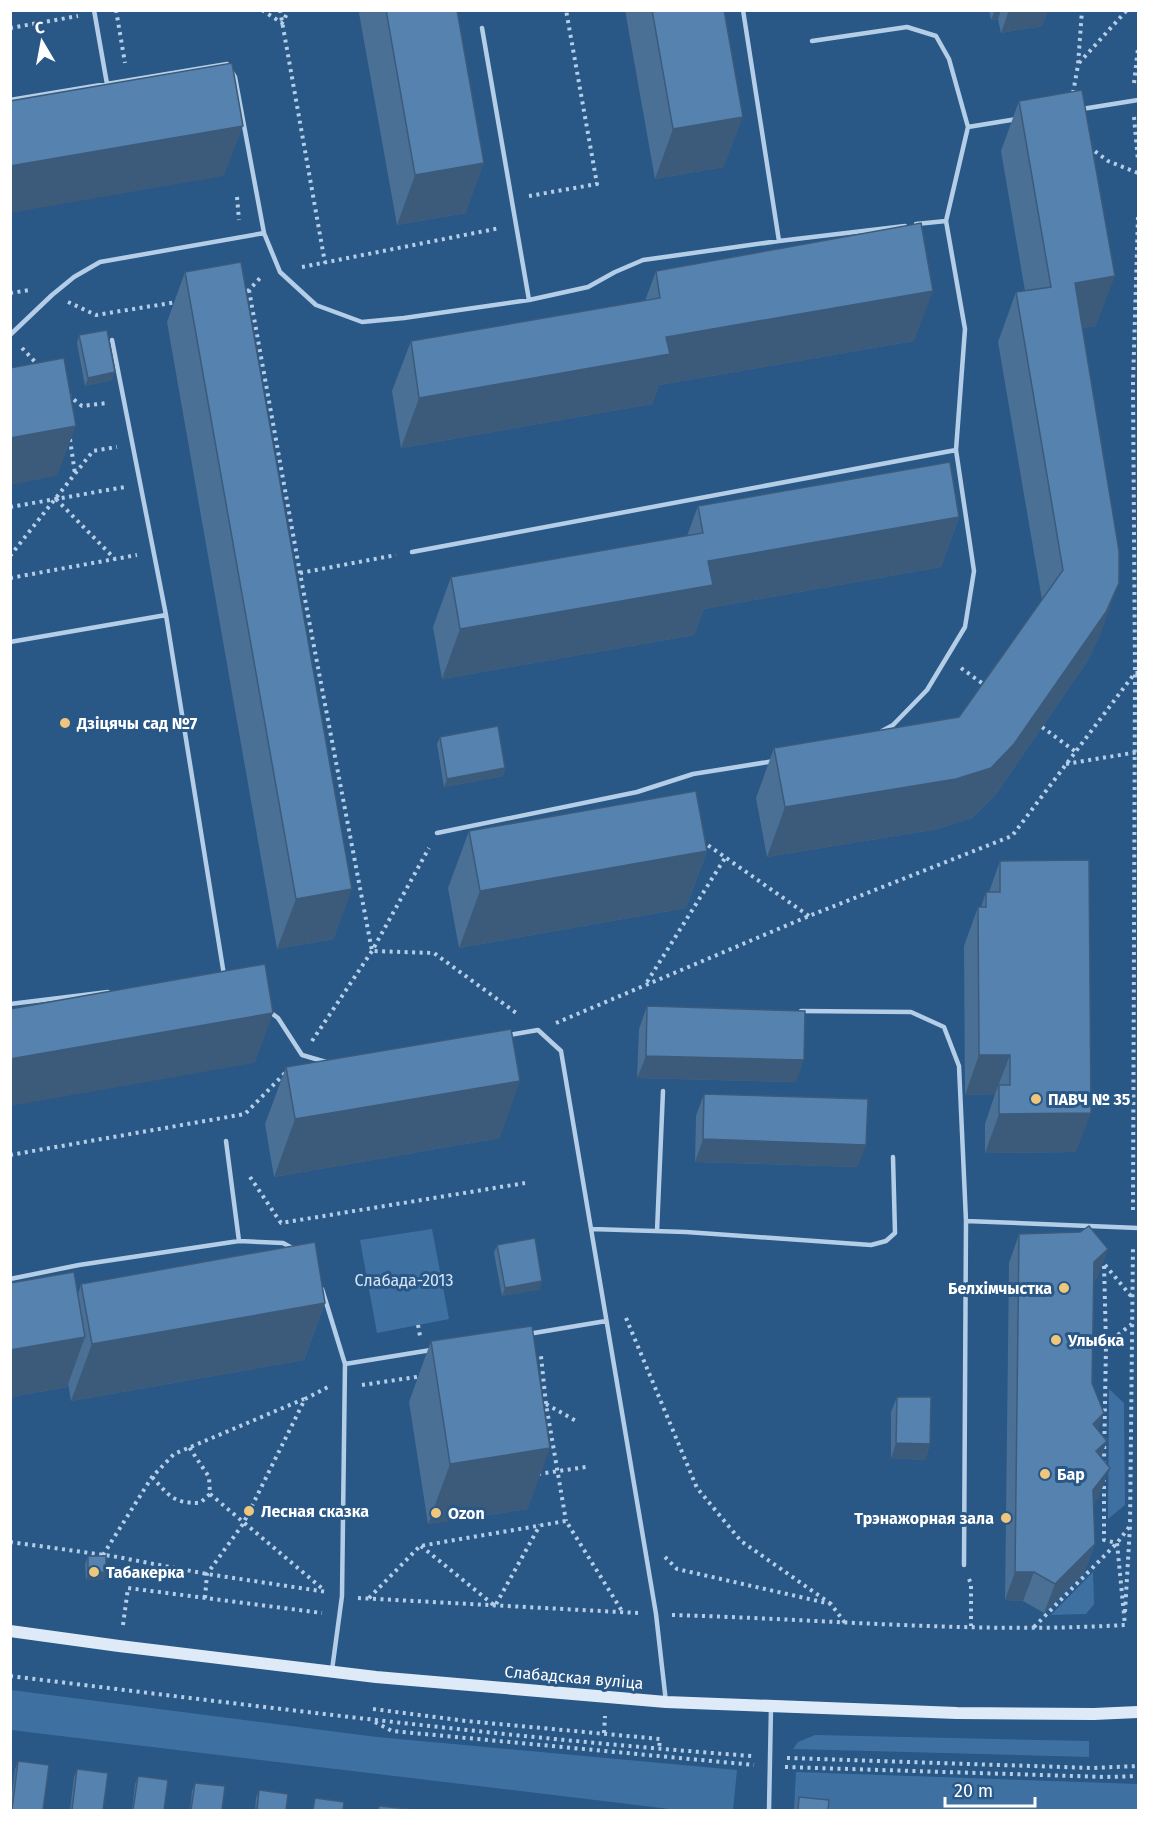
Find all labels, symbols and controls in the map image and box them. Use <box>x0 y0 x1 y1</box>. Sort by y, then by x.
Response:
north arrow <box>12 12 72 72</box>
text: С <box>33 17 46 38</box>
place label: Дзіцячы сад №7 <box>76 714 198 733</box>
marker: Дзіцячы сад №7 <box>58 716 72 730</box>
place label: ПАВЧ № 35 <box>1048 1090 1131 1109</box>
marker: ПАВЧ № 35 <box>1029 1092 1043 1106</box>
park label: Слабада-2013 <box>355 1271 454 1290</box>
place label: Белхімчыстка <box>948 1279 1052 1298</box>
marker: Белхімчыстка <box>1057 1281 1071 1295</box>
place label: Улыбка <box>1067 1331 1124 1350</box>
marker: Улыбка <box>1049 1333 1063 1347</box>
place label: Бар <box>1057 1465 1085 1484</box>
marker: Бар <box>1038 1467 1052 1481</box>
place label: Лесная сказка <box>261 1502 369 1521</box>
marker: Лесная сказка <box>242 1504 256 1518</box>
place label: Ozon <box>448 1504 485 1523</box>
marker: Ozon <box>429 1506 443 1520</box>
place label: Трэнажорная зала <box>854 1509 994 1528</box>
marker: Трэнажорная зала <box>999 1511 1013 1525</box>
place label: Табакерка <box>106 1563 185 1582</box>
marker: Табакерка <box>87 1565 101 1579</box>
street label: Слабадская вуліца <box>504 1662 644 1693</box>
scale bar <box>945 1770 1035 1808</box>
text: 20 m <box>954 1780 993 1802</box>

